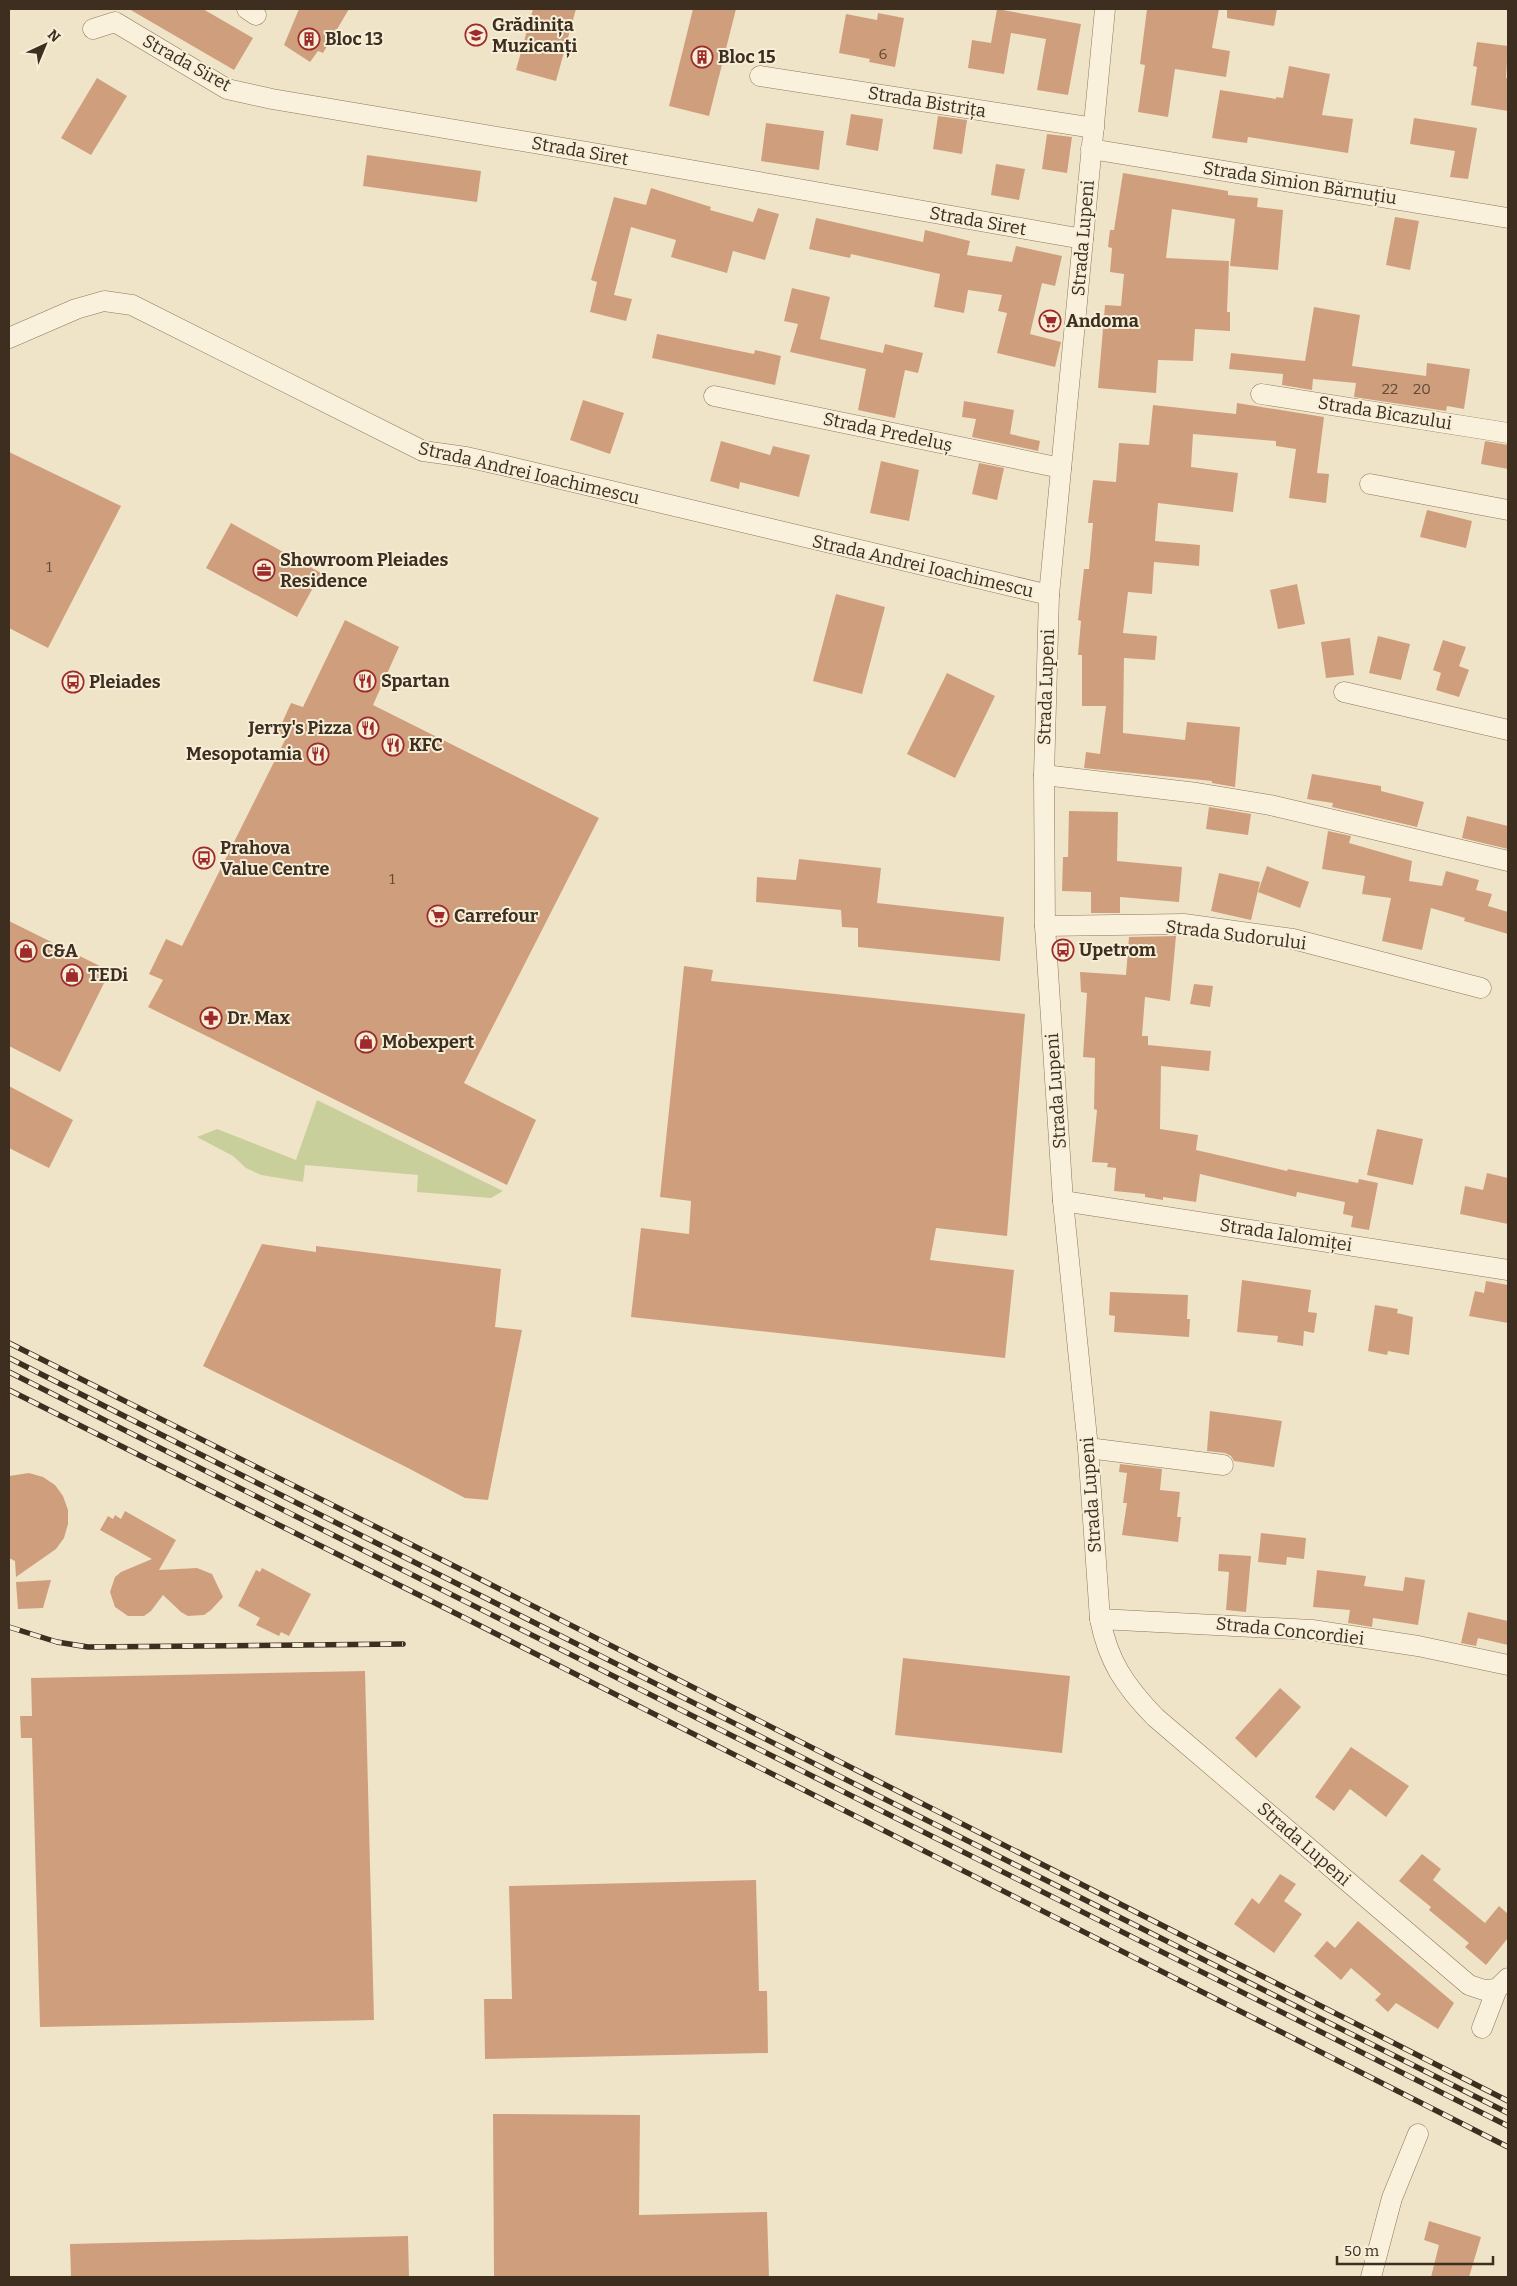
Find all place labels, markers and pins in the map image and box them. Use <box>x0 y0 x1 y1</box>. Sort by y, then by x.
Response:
place label: Grădinița Muzicanți <box>492 14 577 58</box>
school or university icon: Grădinița Muzicanți <box>464 23 488 47</box>
building icon: Bloc 13 <box>297 27 321 51</box>
place label: Bloc 13 <box>325 28 383 50</box>
building icon: Bloc 15 <box>690 45 714 69</box>
place label: Bloc 15 <box>718 46 776 68</box>
supermarket icon: Andoma <box>1038 309 1062 333</box>
place label: Andoma <box>1066 310 1139 332</box>
place label: Showroom Pleiades Residence <box>280 549 448 592</box>
office icon: Showroom Pleiades Residence <box>252 558 276 582</box>
restaurant icon: Spartan <box>353 669 377 693</box>
bus stop icon: Pleiades <box>61 670 85 694</box>
place label: Spartan <box>381 670 450 692</box>
place label: Pleiades <box>89 671 161 693</box>
restaurant icon: Jerry's Pizza <box>356 716 380 740</box>
place label: Jerry's Pizza <box>248 717 352 739</box>
restaurant icon: KFC <box>381 733 405 757</box>
place label: KFC <box>409 734 443 756</box>
restaurant icon: Mesopotamia <box>306 742 330 766</box>
place label: Mesopotamia <box>186 743 302 765</box>
place label: Prahova Value Centre <box>220 837 329 880</box>
bus stop icon: Prahova Value Centre <box>192 846 216 870</box>
supermarket icon: Carrefour <box>426 904 450 928</box>
place label: Carrefour <box>454 905 539 927</box>
bus stop icon: Upetrom <box>1051 938 1075 962</box>
shop icon: C&A <box>14 939 38 963</box>
place label: Upetrom <box>1079 939 1156 961</box>
place label: C&A <box>42 940 78 962</box>
shop icon: TEDi <box>60 963 84 987</box>
place label: TEDi <box>88 964 128 986</box>
pharmacy icon: Dr. Max <box>199 1006 223 1030</box>
place label: Dr. Max <box>227 1007 291 1029</box>
shop icon: Mobexpert <box>354 1030 378 1054</box>
place label: Mobexpert <box>382 1031 474 1053</box>

